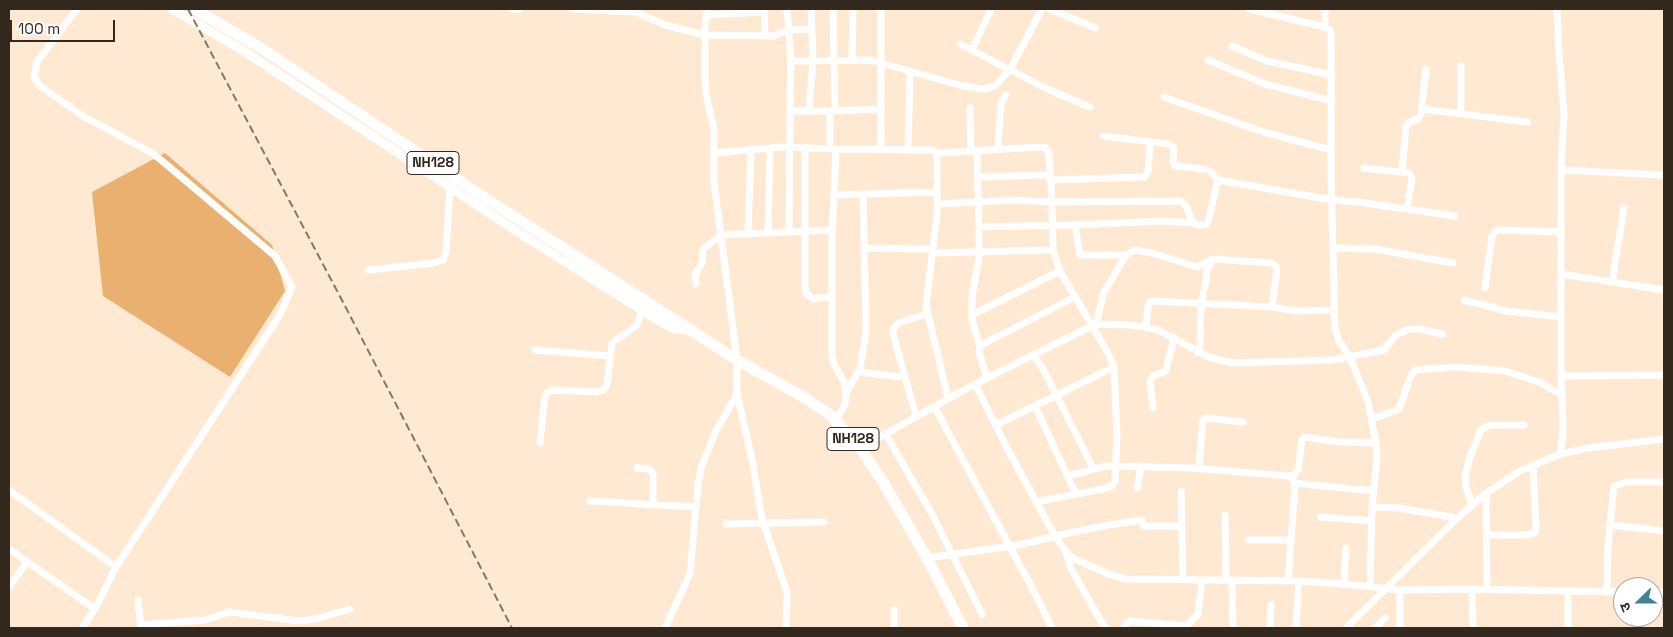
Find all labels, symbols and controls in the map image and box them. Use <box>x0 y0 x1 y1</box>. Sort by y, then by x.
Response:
scale bar <box>12 10 118 42</box>
text: 100 m <box>18 19 60 38</box>
road number: NH128 <box>407 152 459 174</box>
road number: NH128 <box>827 428 879 450</box>
north arrow <box>1613 577 1663 627</box>
text: उ <box>1615 600 1635 614</box>

